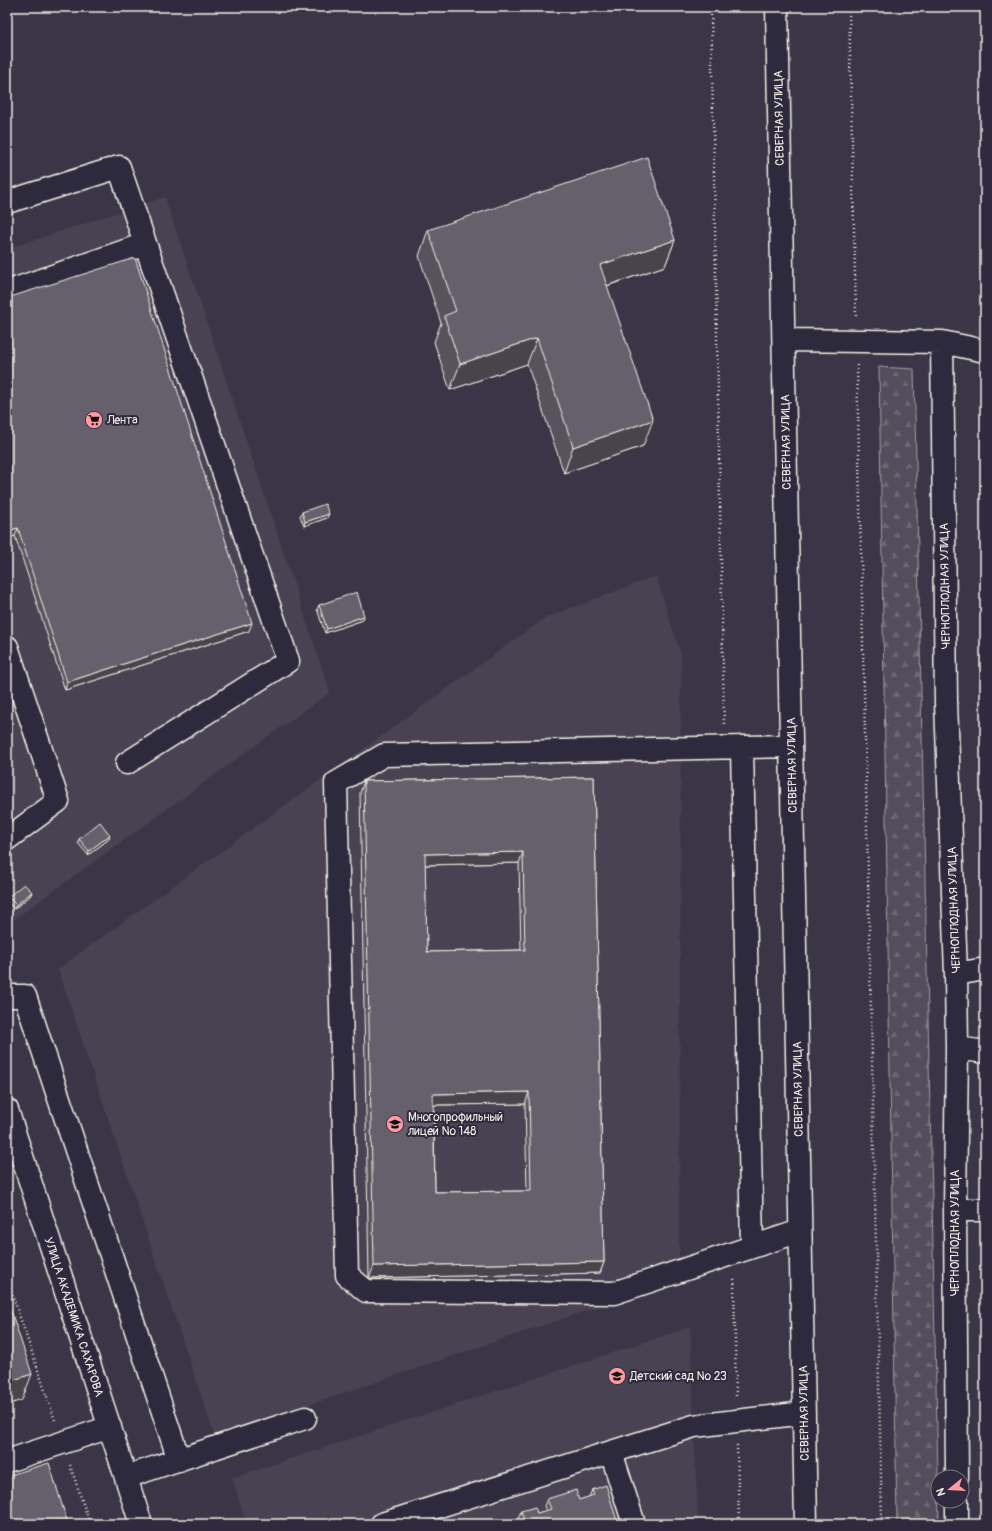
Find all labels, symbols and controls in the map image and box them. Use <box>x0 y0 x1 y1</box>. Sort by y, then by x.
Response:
street label: СЕВЕРНАЯ УЛИЦА <box>771 70 788 166</box>
street label: СЕВЕРНАЯ УЛИЦА <box>778 394 795 490</box>
supermarket icon: Лента <box>84 410 104 430</box>
place label: Лента <box>106 413 138 428</box>
street label: ЧЕРНОПЛОДНАЯ УЛИЦА <box>937 522 954 649</box>
street label: СЕВЕРНАЯ УЛИЦА <box>784 717 801 813</box>
street label: ЧЕРНОПЛОДНАЯ УЛИЦА <box>945 846 964 974</box>
street label: СЕВЕРНАЯ УЛИЦА <box>790 1041 807 1137</box>
place label: Многопрофильный лицей № 148 <box>408 1110 503 1139</box>
school or university icon: Многопрофильный лицей № 148 <box>385 1114 405 1134</box>
street label: ЧЕРНОПЛОДНАЯ УЛИЦА <box>948 1169 963 1296</box>
street label: УЛИЦА АКАДЕМИКА САХАРОВА <box>41 1235 107 1399</box>
street label: СЕВЕРНАЯ УЛИЦА <box>796 1365 813 1461</box>
school or university icon: Детский сад № 23 <box>607 1366 627 1386</box>
place label: Детский сад № 23 <box>629 1369 727 1384</box>
north arrow <box>930 1469 970 1509</box>
text: N <box>933 1486 948 1497</box>

